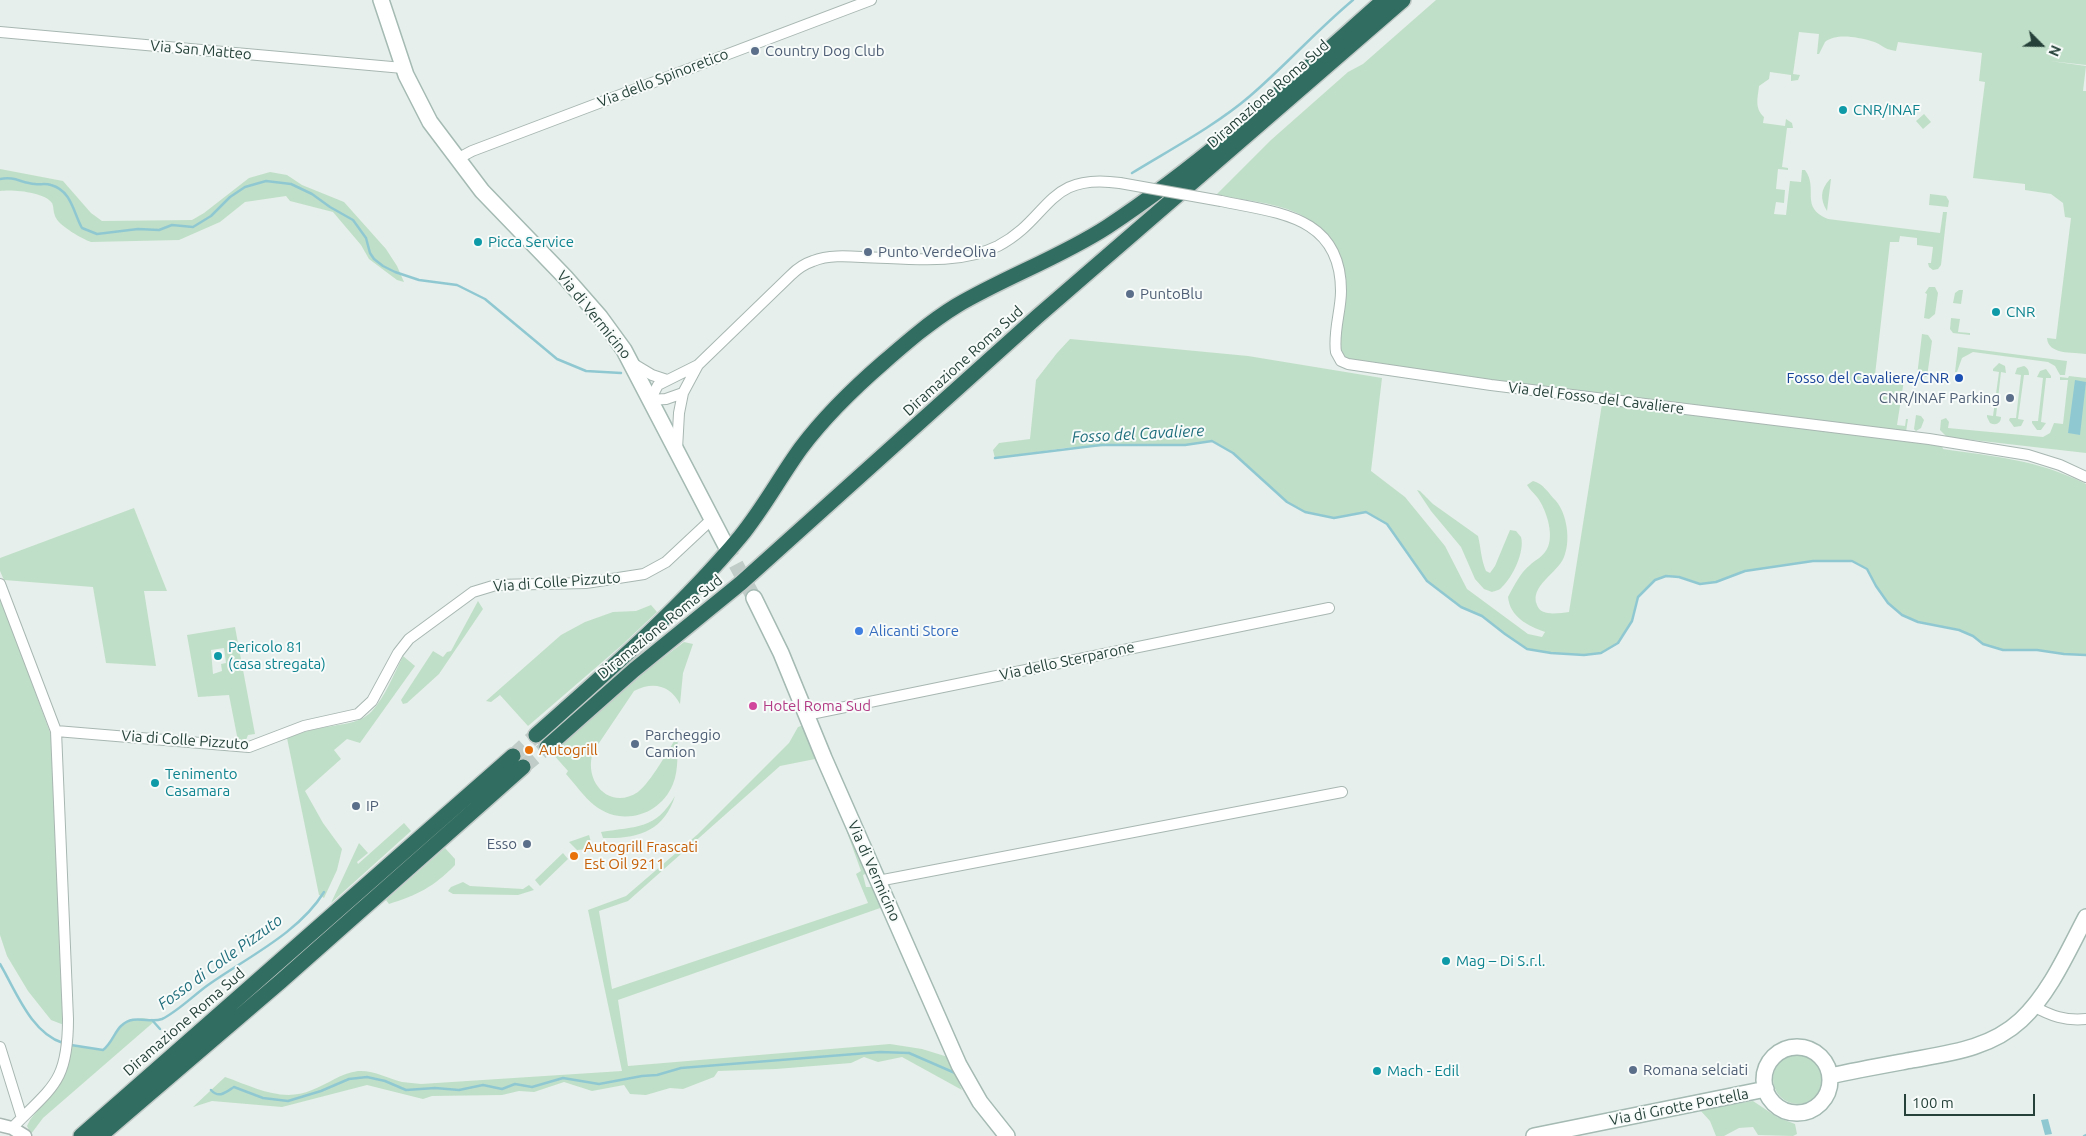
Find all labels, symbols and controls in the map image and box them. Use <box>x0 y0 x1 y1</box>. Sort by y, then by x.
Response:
north arrow <box>2016 20 2066 70</box>
street label: Diramazione Roma Sud <box>1204 36 1332 152</box>
street label: Via San Matteo <box>149 37 253 63</box>
place label: Country Dog Club <box>765 42 885 60</box>
text: N <box>2045 43 2064 59</box>
street label: Via dello Spinoretico <box>595 45 731 111</box>
marker: Country Dog Club <box>749 45 761 57</box>
place label: CNR/INAF <box>1853 101 1920 119</box>
marker: CNR/INAF <box>1837 104 1849 116</box>
place label: Picca Service <box>488 233 574 251</box>
marker: Picca Service <box>472 236 484 248</box>
place label: Punto VerdeOliva <box>878 243 996 261</box>
marker: Punto VerdeOliva <box>862 246 874 258</box>
street label: Via di Vermicino <box>553 267 635 363</box>
place label: PuntoBlu <box>1140 285 1203 303</box>
marker: PuntoBlu <box>1124 288 1136 300</box>
street label: Diramazione Roma Sud <box>899 302 1027 420</box>
place label: CNR <box>2006 303 2035 321</box>
marker: CNR <box>1990 306 2002 318</box>
place label: Fosso del Cavaliere/CNR <box>1786 369 1949 387</box>
marker: Fosso del Cavaliere/CNR <box>1953 372 1965 384</box>
street label: Via del Fosso del Cavaliere <box>1507 378 1685 418</box>
place label: CNR/INAF Parking <box>1879 389 2000 407</box>
marker: CNR/INAF Parking <box>2004 392 2016 404</box>
water label: Fosso del Cavaliere <box>1071 421 1205 447</box>
street label: Via di Colle Pizzuto <box>493 569 621 595</box>
street label: Diramazione Roma Sud <box>594 571 726 683</box>
place label: Alicanti Store <box>869 622 959 640</box>
marker: Alicanti Store <box>853 625 865 637</box>
place label: Pericolo 81 (casa stregata) <box>228 638 326 673</box>
street label: Via dello Sterparone <box>998 638 1136 684</box>
marker: Pericolo 81 (casa stregata) <box>212 650 224 662</box>
place label: Hotel Roma Sud <box>763 697 871 715</box>
marker: Hotel Roma Sud <box>747 700 759 712</box>
place label: Parcheggio Camion <box>645 726 721 761</box>
street label: Via di Colle Pizzuto <box>121 727 249 753</box>
marker: Parcheggio Camion <box>629 738 641 750</box>
place label: Autogrill <box>539 741 598 759</box>
marker: Autogrill <box>523 744 535 756</box>
place label: Tenimento Casamara <box>165 765 238 800</box>
marker: Tenimento Casamara <box>149 777 161 789</box>
place label: IP <box>366 797 379 815</box>
marker: IP <box>350 800 362 812</box>
street label: Via di Vermicino <box>844 818 904 924</box>
place label: Esso <box>487 835 517 853</box>
marker: Esso <box>521 838 533 850</box>
place label: Autogrill Frascati Est Oil 9211 <box>584 838 698 873</box>
marker: Autogrill Frascati Est Oil 9211 <box>568 850 580 862</box>
water label: Fosso di Colle Pizzuto <box>154 910 286 1014</box>
place label: Mag – Di S.r.l. <box>1456 952 1545 970</box>
marker: Mag – Di S.r.l. <box>1440 955 1452 967</box>
street label: Diramazione Roma Sud <box>120 964 248 1080</box>
place label: Romana selciati <box>1643 1061 1748 1079</box>
place label: Mach - Edil <box>1387 1062 1459 1080</box>
marker: Romana selciati <box>1627 1064 1639 1076</box>
marker: Mach - Edil <box>1371 1065 1383 1077</box>
scale bar <box>1906 1084 2037 1116</box>
street label: Via di Grotte Portella <box>1608 1085 1750 1129</box>
text: 100 m <box>1912 1094 1954 1111</box>

